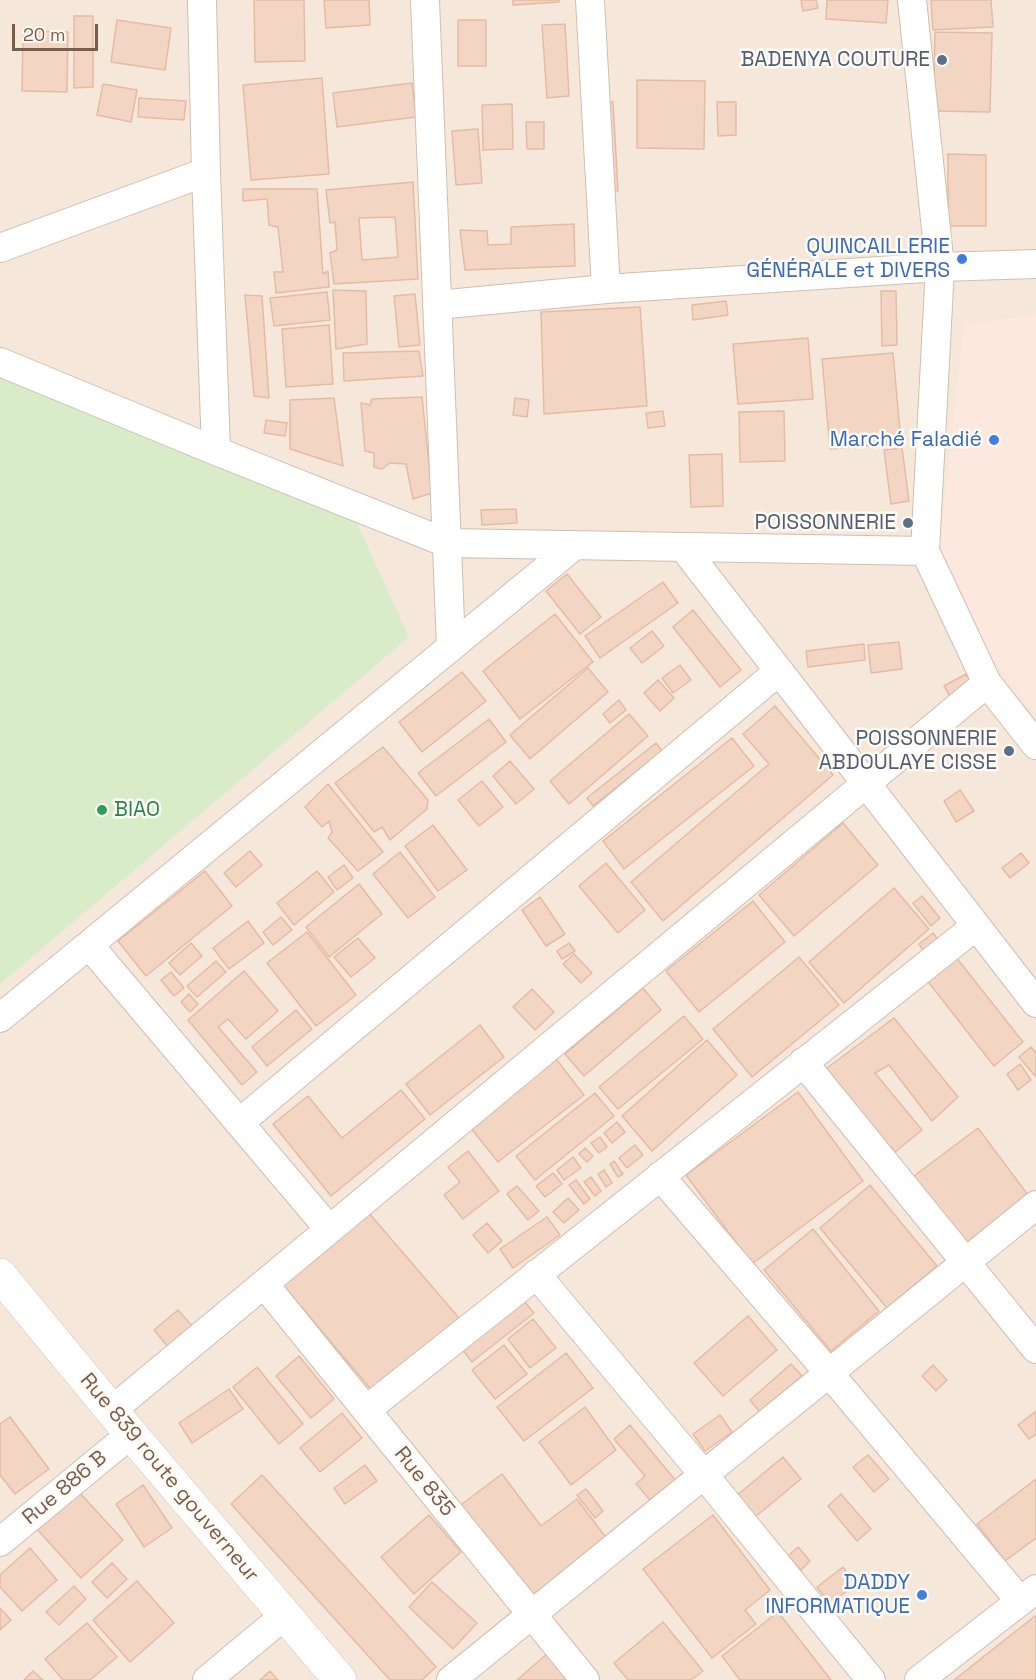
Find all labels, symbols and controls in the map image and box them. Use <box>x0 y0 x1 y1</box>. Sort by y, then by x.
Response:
scale bar <box>15 12 100 50</box>
text: 20 m <box>23 23 66 46</box>
place label: BADENYA COUTURE <box>741 47 930 73</box>
marker: BADENYA COUTURE <box>935 53 949 67</box>
place label: QUINCAILLERIE GÉNÉRALE et DIVERS <box>746 234 950 284</box>
marker: QUINCAILLERIE GÉNÉRALE et DIVERS <box>955 252 969 266</box>
place label: Marché Faladié <box>830 427 982 453</box>
marker: Marché Faladié <box>987 433 1001 447</box>
place label: POISSONNERIE <box>755 510 896 536</box>
marker: POISSONNERIE <box>901 516 915 530</box>
place label: POISSONNERIE ABDOULAYE CISSE <box>819 726 997 776</box>
marker: POISSONNERIE ABDOULAYE CISSE <box>1002 744 1016 758</box>
place label: BIAO <box>114 797 160 823</box>
marker: BIAO <box>95 803 109 817</box>
street label: Rue 839 route gouverneur <box>74 1368 264 1588</box>
street label: Rue 835 <box>388 1442 460 1522</box>
street label: Rue 886 B <box>18 1445 112 1531</box>
place label: DADDY INFORMATIQUE <box>765 1570 910 1620</box>
marker: DADDY INFORMATIQUE <box>915 1588 929 1602</box>

